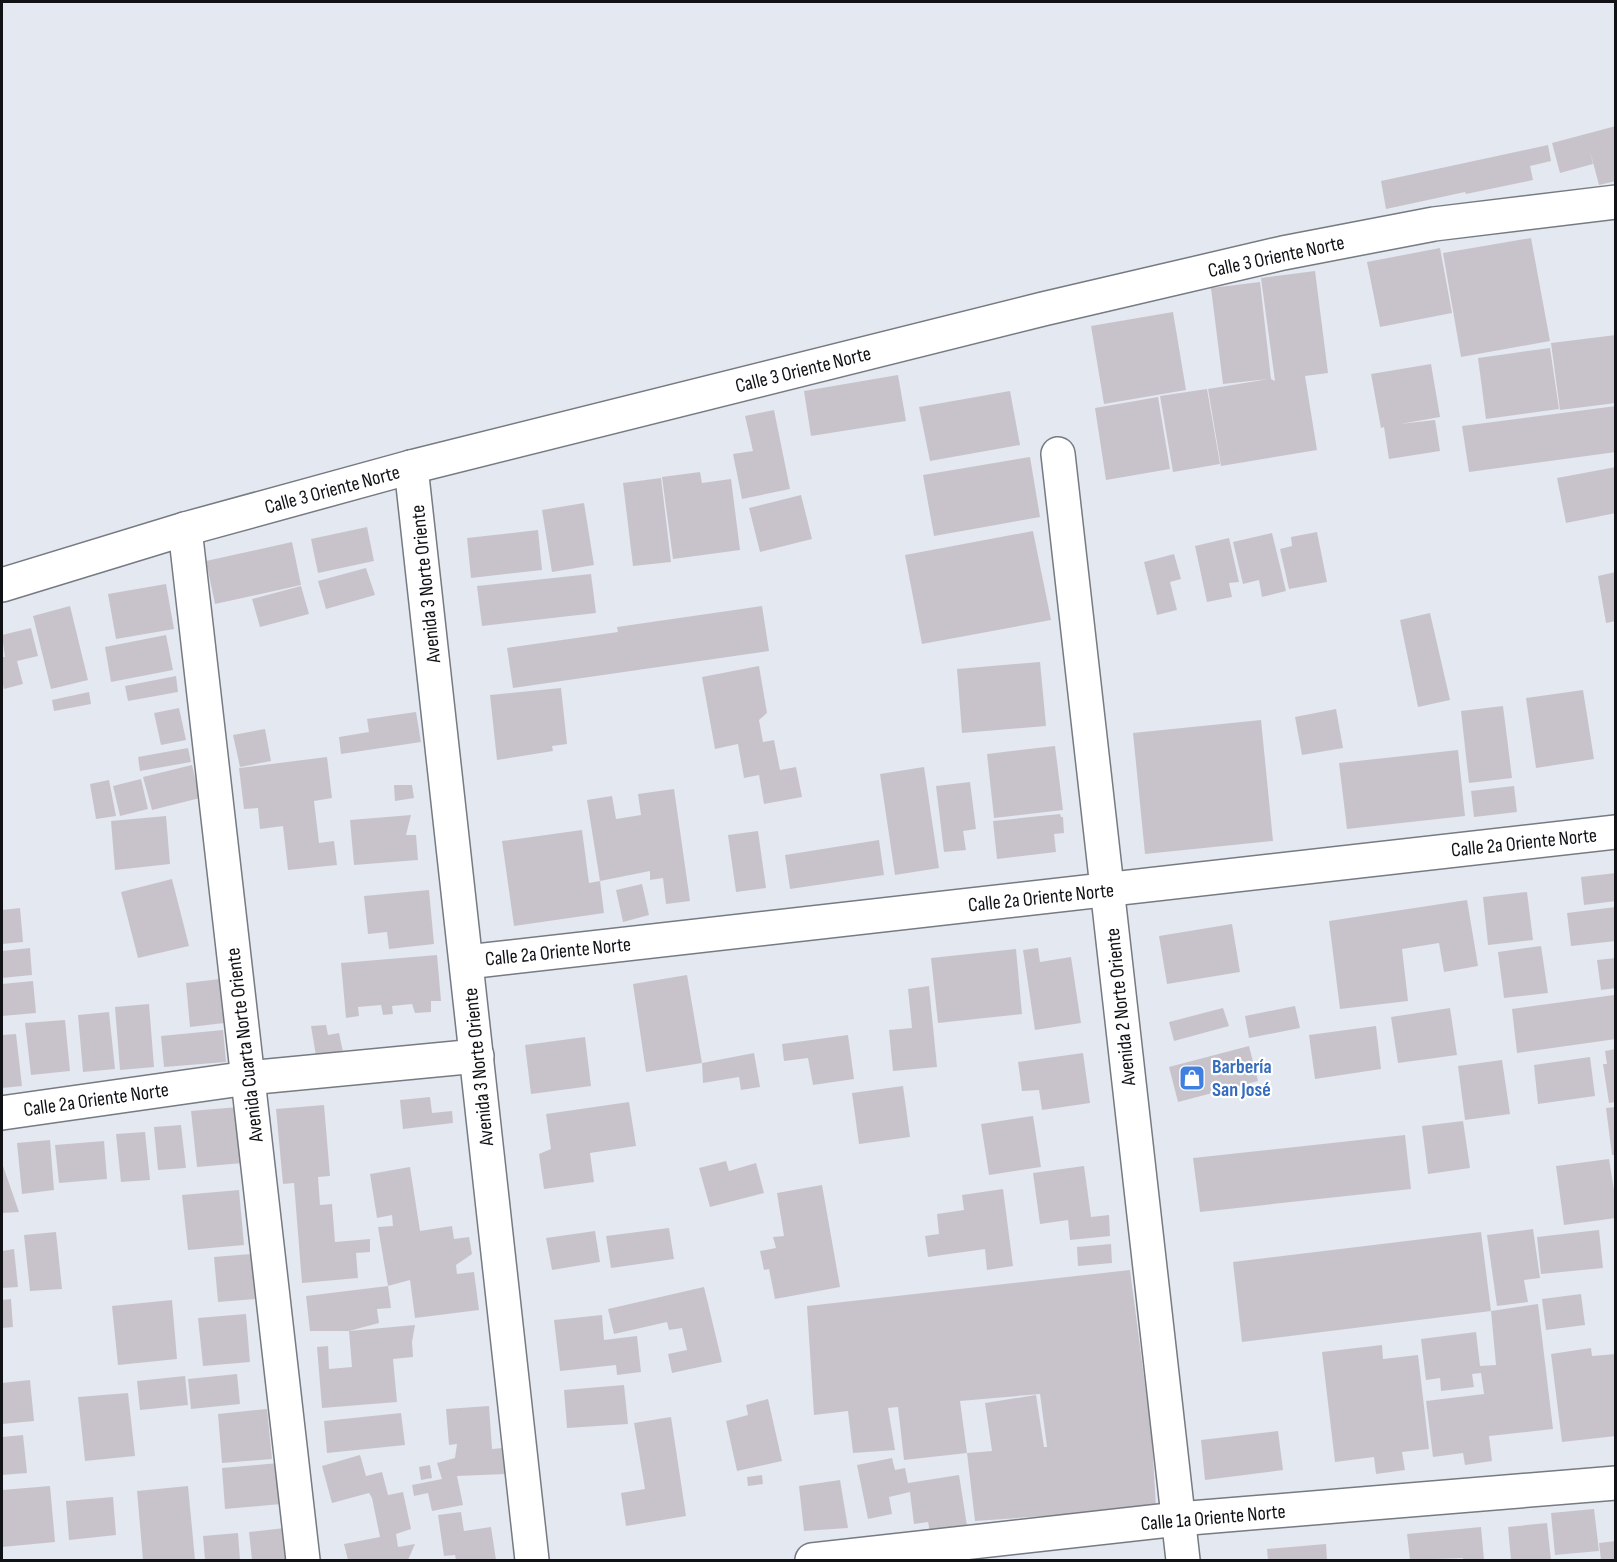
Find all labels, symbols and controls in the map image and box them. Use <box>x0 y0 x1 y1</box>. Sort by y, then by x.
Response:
street label: Calle 3 Oriente Norte <box>1206 231 1347 283</box>
street label: Calle 3 Oriente Norte <box>733 342 874 398</box>
street label: Calle 3 Oriente Norte <box>262 460 402 520</box>
street label: Avenida 3 Norte Oriente <box>406 504 446 665</box>
street label: Calle 2a Oriente Norte <box>1450 823 1598 863</box>
street label: Calle 2a Oriente Norte <box>967 878 1115 918</box>
street label: Avenida 2 Norte Oriente <box>1101 927 1141 1088</box>
street label: Calle 2a Oriente Norte <box>484 932 632 972</box>
street label: Avenida Cuarta Norte Oriente <box>221 946 269 1144</box>
street label: Avenida 3 Norte Oriente <box>459 987 499 1148</box>
place label: Barbería San José <box>1212 1055 1272 1102</box>
shop icon: Barbería San José <box>1177 1063 1207 1093</box>
street label: Calle 2a Oriente Norte <box>22 1078 170 1122</box>
street label: Calle 1a Oriente Norte <box>1140 1500 1287 1536</box>

